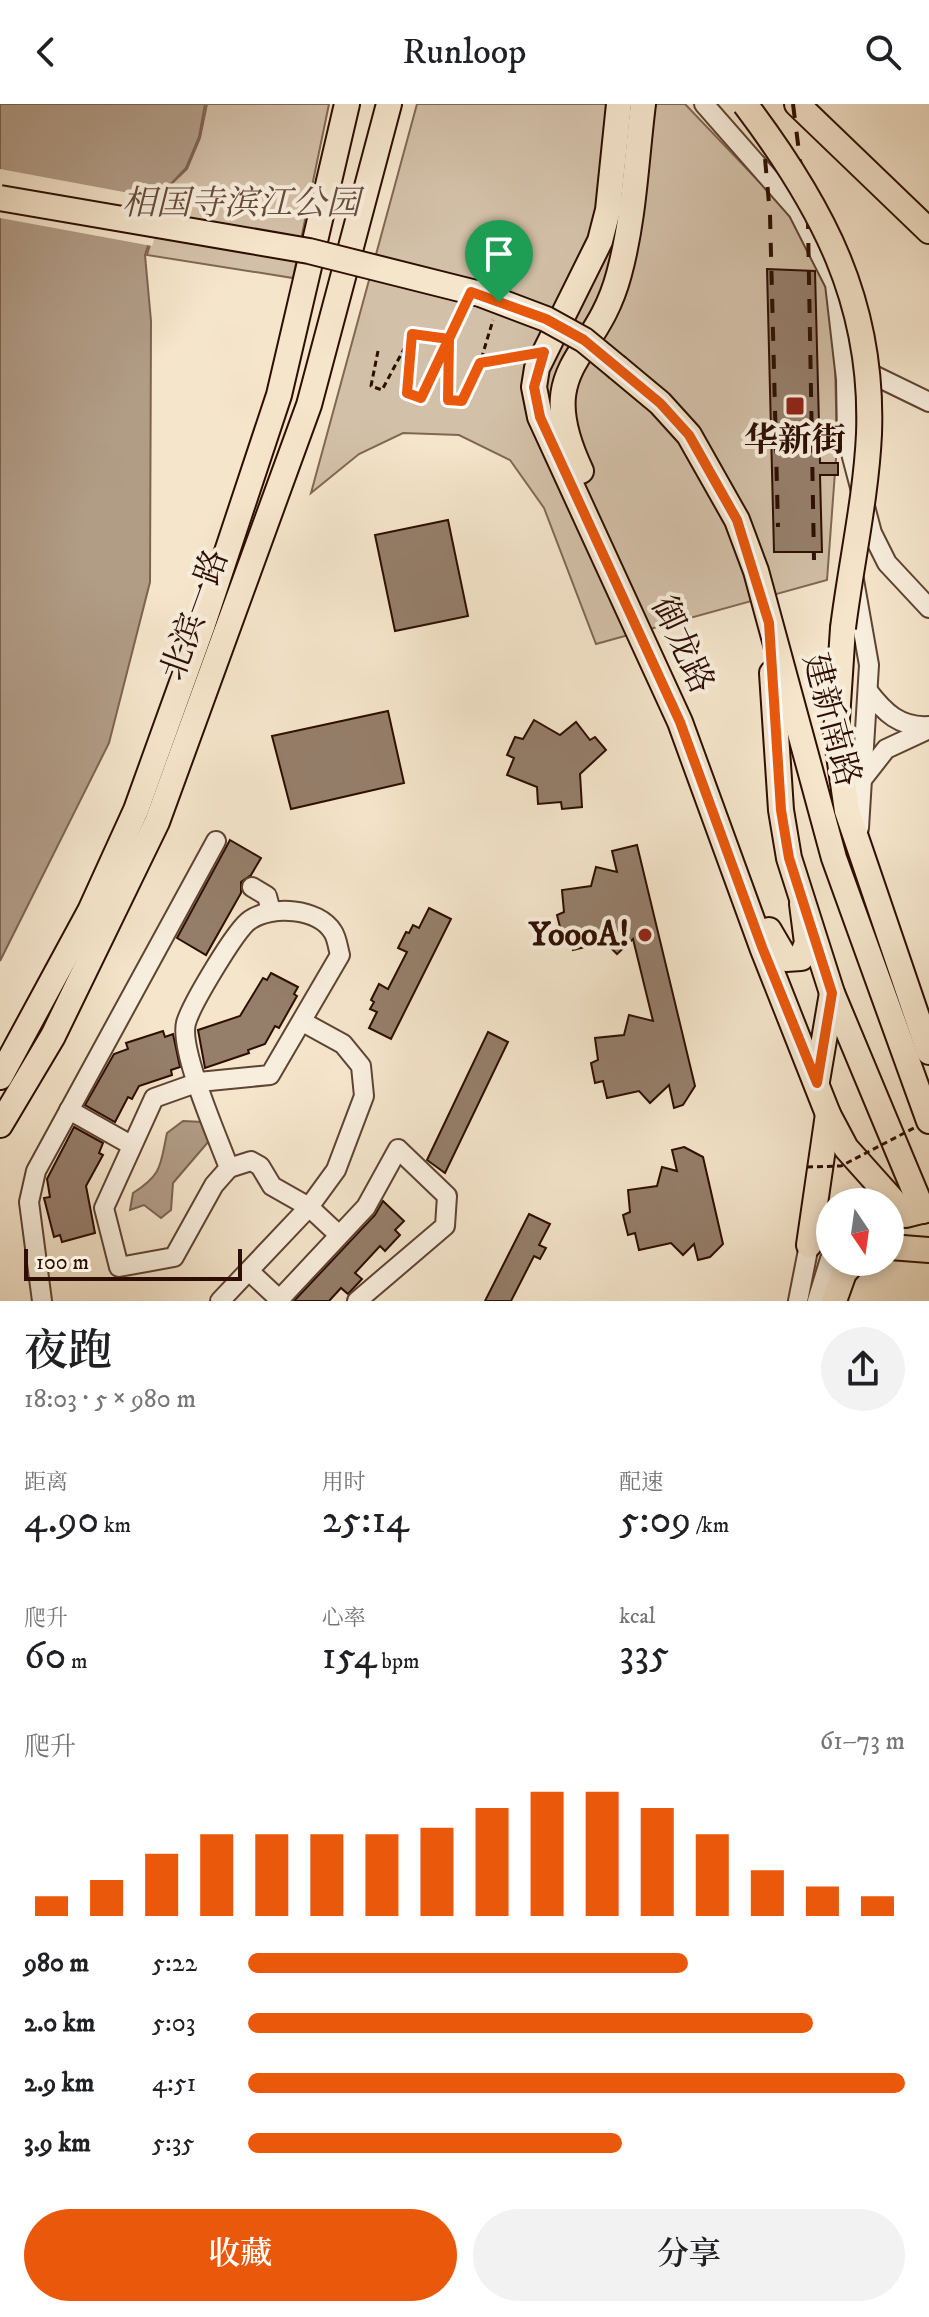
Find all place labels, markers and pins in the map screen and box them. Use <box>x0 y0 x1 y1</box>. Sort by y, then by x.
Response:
pin <box>465 220 533 302</box>
marker: 华新街 <box>784 395 806 417</box>
place label: 华新街 <box>744 420 846 462</box>
place label: YoooA! <box>528 914 629 956</box>
marker: YoooA! <box>636 926 654 944</box>

